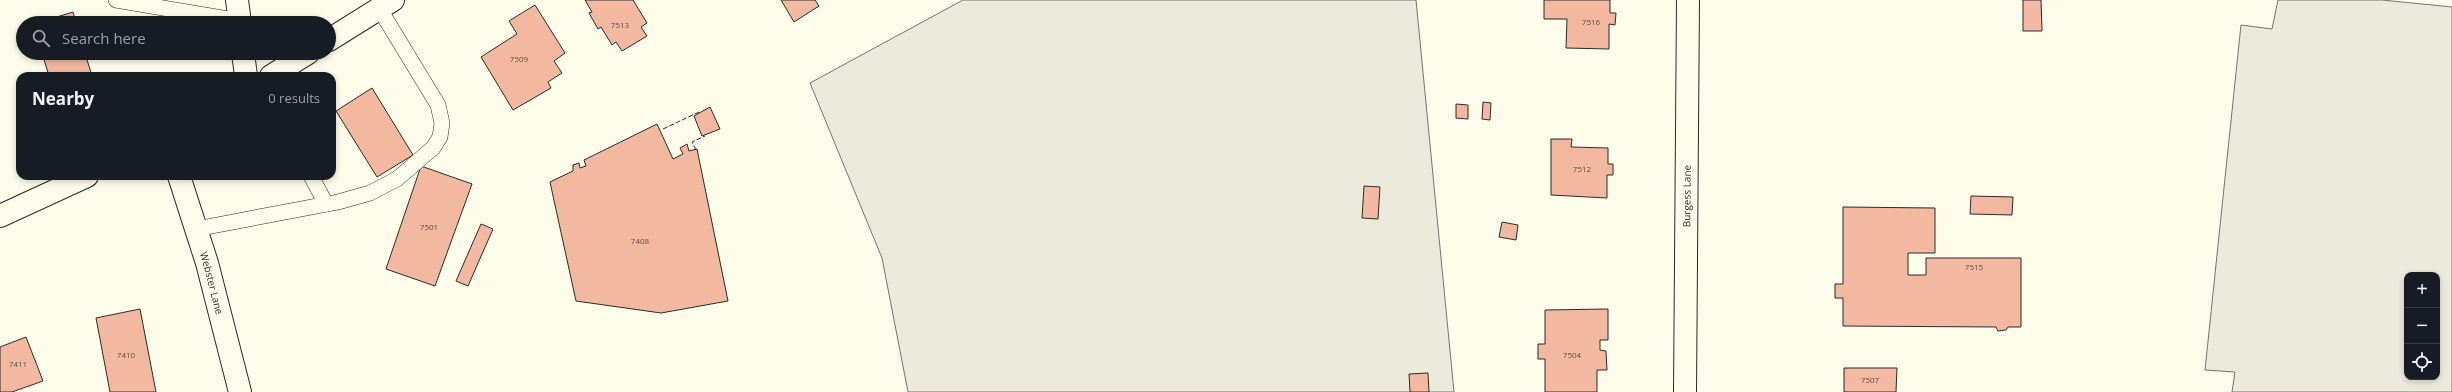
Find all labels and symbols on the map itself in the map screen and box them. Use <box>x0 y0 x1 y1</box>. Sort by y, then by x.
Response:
house number: 7516 <box>1582 16 1601 27</box>
house number: 7513 <box>611 19 630 30</box>
house number: 7509 <box>510 53 529 64</box>
house number: 7512 <box>1573 163 1592 174</box>
street label: Burgess Lane <box>1679 164 1694 227</box>
house number: 7501 <box>420 221 438 232</box>
house number: 7408 <box>631 235 650 246</box>
street label: Webster Lane <box>197 250 227 316</box>
house number: 7515 <box>1965 261 1984 272</box>
house number: 7410 <box>117 349 136 360</box>
house number: 7504 <box>1563 349 1582 360</box>
house number: 7411 <box>9 358 27 369</box>
house number: 7507 <box>1861 374 1880 385</box>

